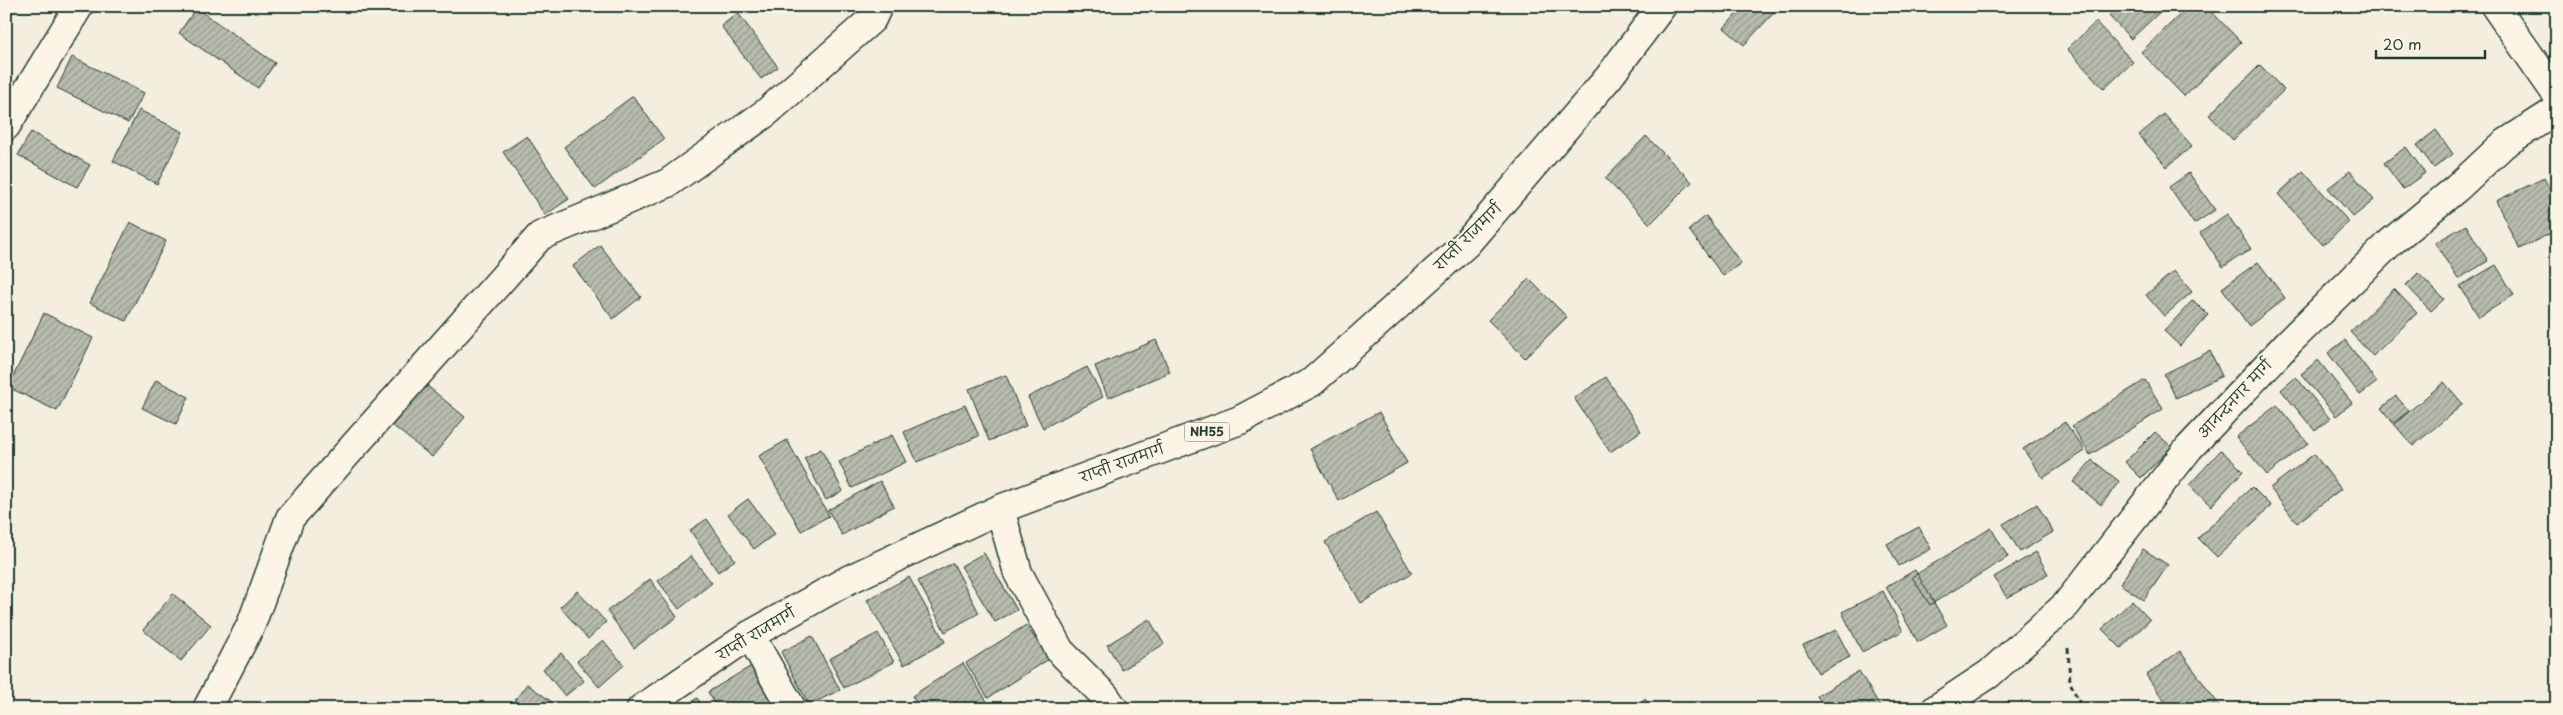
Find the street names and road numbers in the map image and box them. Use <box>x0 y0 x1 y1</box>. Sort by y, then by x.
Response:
street label: राप्ती राजमार्ग <box>1428 197 1507 276</box>
street label: आनन्दनगर मार्ग <box>2193 354 2278 443</box>
road number: NH55 <box>1184 422 1230 442</box>
street label: राप्ती राजमार्ग <box>1076 437 1168 488</box>
street label: राप्ती राजमार्ग <box>712 601 800 666</box>

